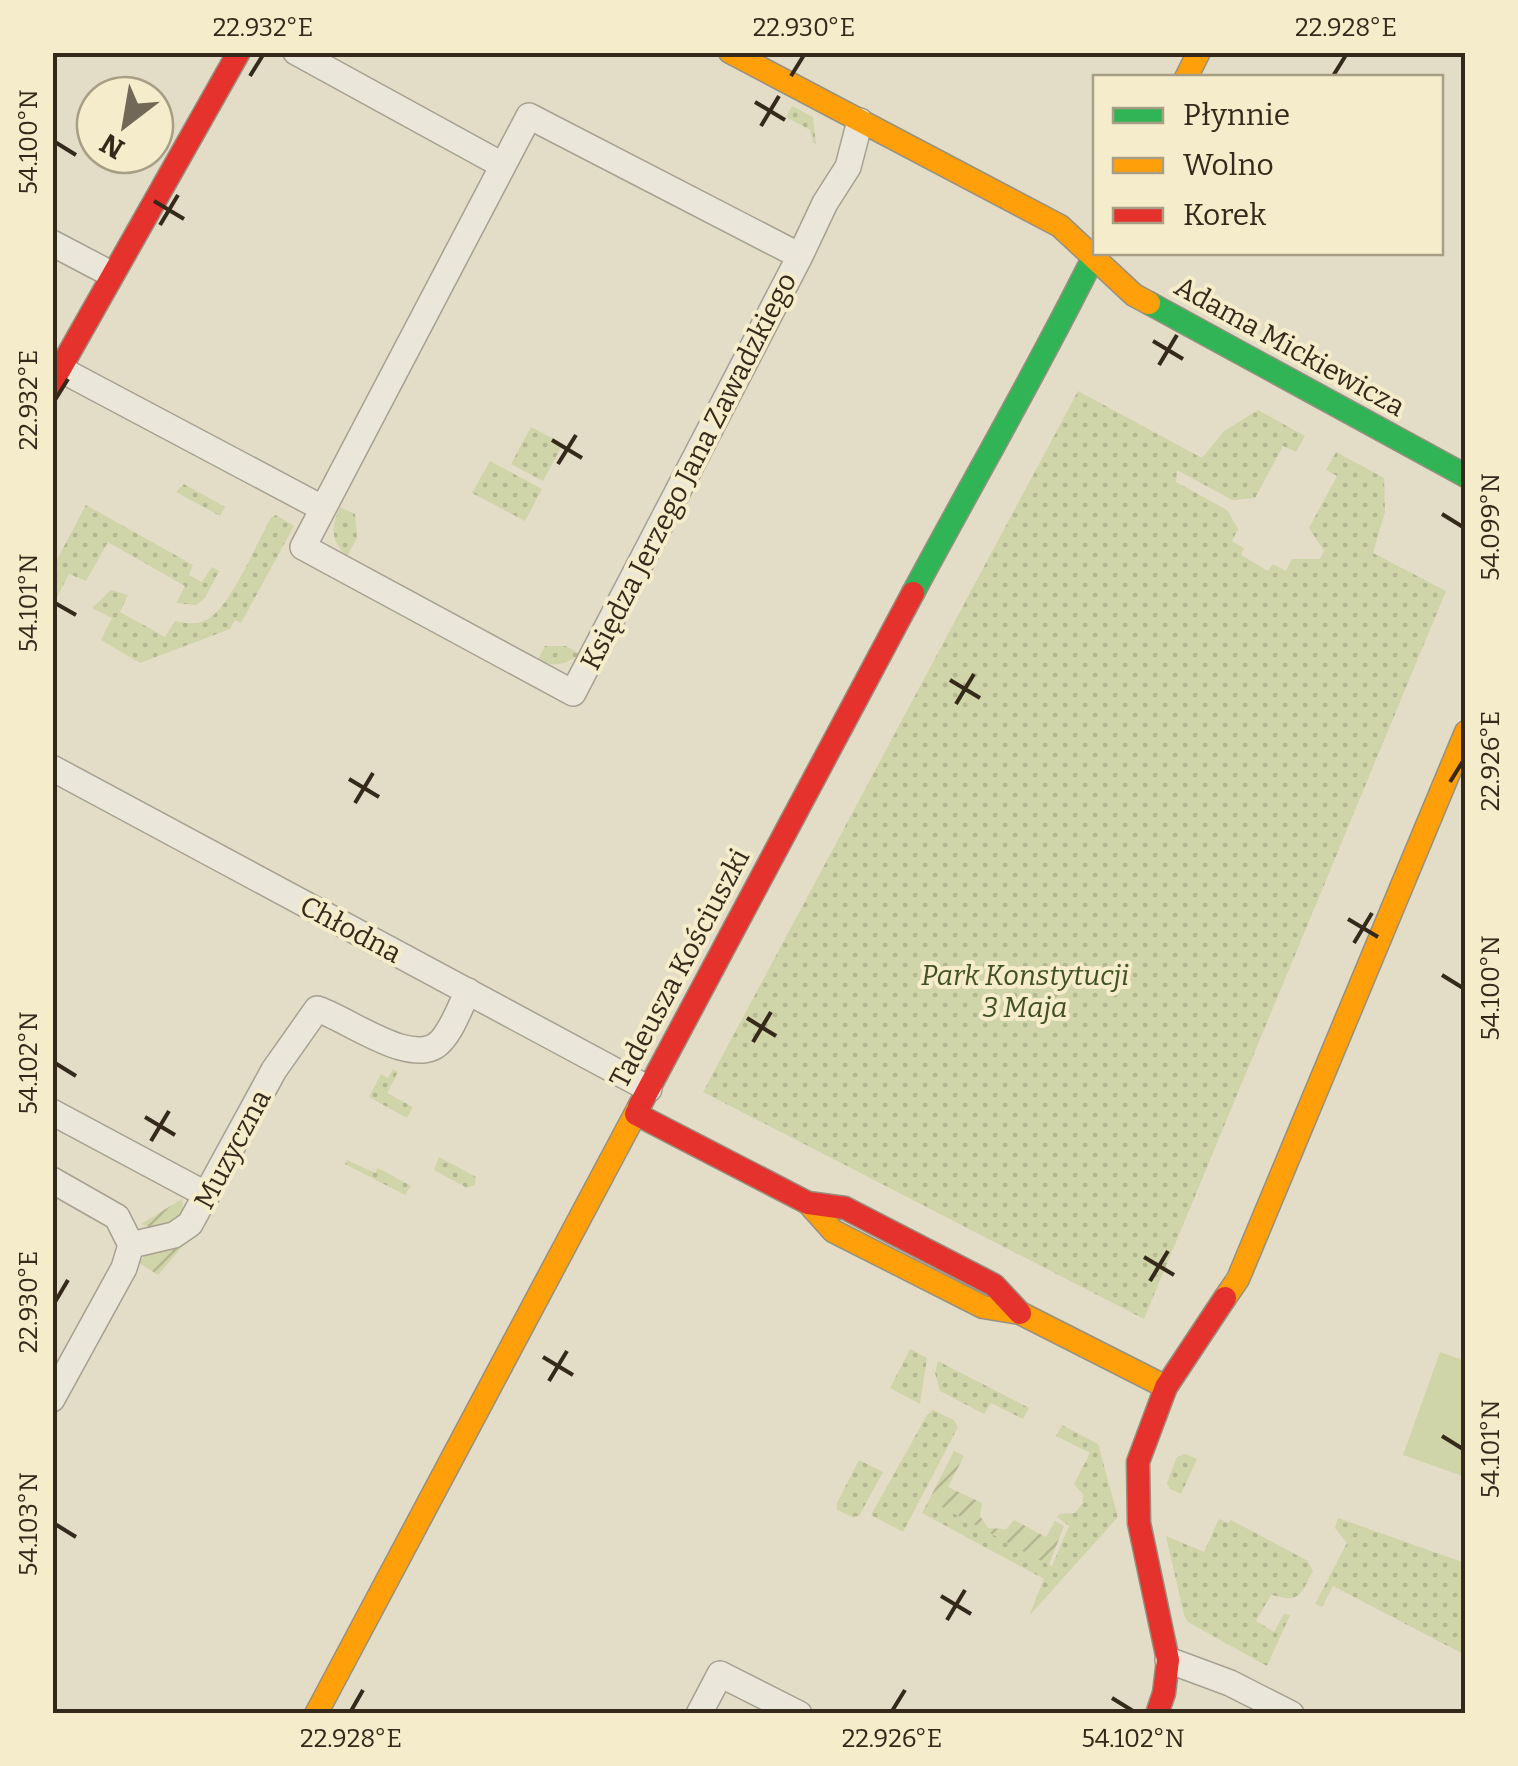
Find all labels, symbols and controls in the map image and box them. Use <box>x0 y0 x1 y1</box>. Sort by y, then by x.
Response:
text: 22.932°E <box>213 13 313 43</box>
text: 22.930°E <box>753 13 855 43</box>
text: 22.928°E <box>1295 13 1397 43</box>
north arrow <box>75 75 175 175</box>
legend <box>1093 75 1443 255</box>
text: 54.100°N <box>14 89 44 195</box>
text: Płynnie <box>1183 97 1290 133</box>
text: N <box>95 126 130 166</box>
text: Wolno <box>1183 147 1274 183</box>
text: Korek <box>1183 197 1266 233</box>
street label: Księdza Jerzego Jana Zawadzkiego <box>574 267 803 675</box>
street label: Adama Mickiewicza <box>1169 269 1411 423</box>
text: 22.932°E <box>14 350 44 450</box>
text: 54.099°N <box>1476 473 1506 581</box>
text: 54.101°N <box>14 554 44 652</box>
text: 22.926°E <box>1476 711 1506 811</box>
street label: Tadeusza Kościuszki <box>602 843 756 1093</box>
street label: Chłodna <box>295 889 407 970</box>
text: 54.100°N <box>1476 935 1506 1041</box>
park label: Park Konstytucji 3 Maja <box>921 959 1129 1024</box>
text: 54.102°N <box>14 1011 44 1115</box>
street label: Muzyczna <box>187 1084 278 1214</box>
text: 22.930°E <box>14 1251 44 1353</box>
text: 54.101°N <box>1476 1400 1506 1498</box>
text: 54.103°N <box>14 1472 44 1576</box>
text: 22.928°E <box>300 1724 402 1754</box>
text: 22.926°E <box>842 1724 942 1754</box>
text: 54.102°N <box>1081 1724 1185 1754</box>

